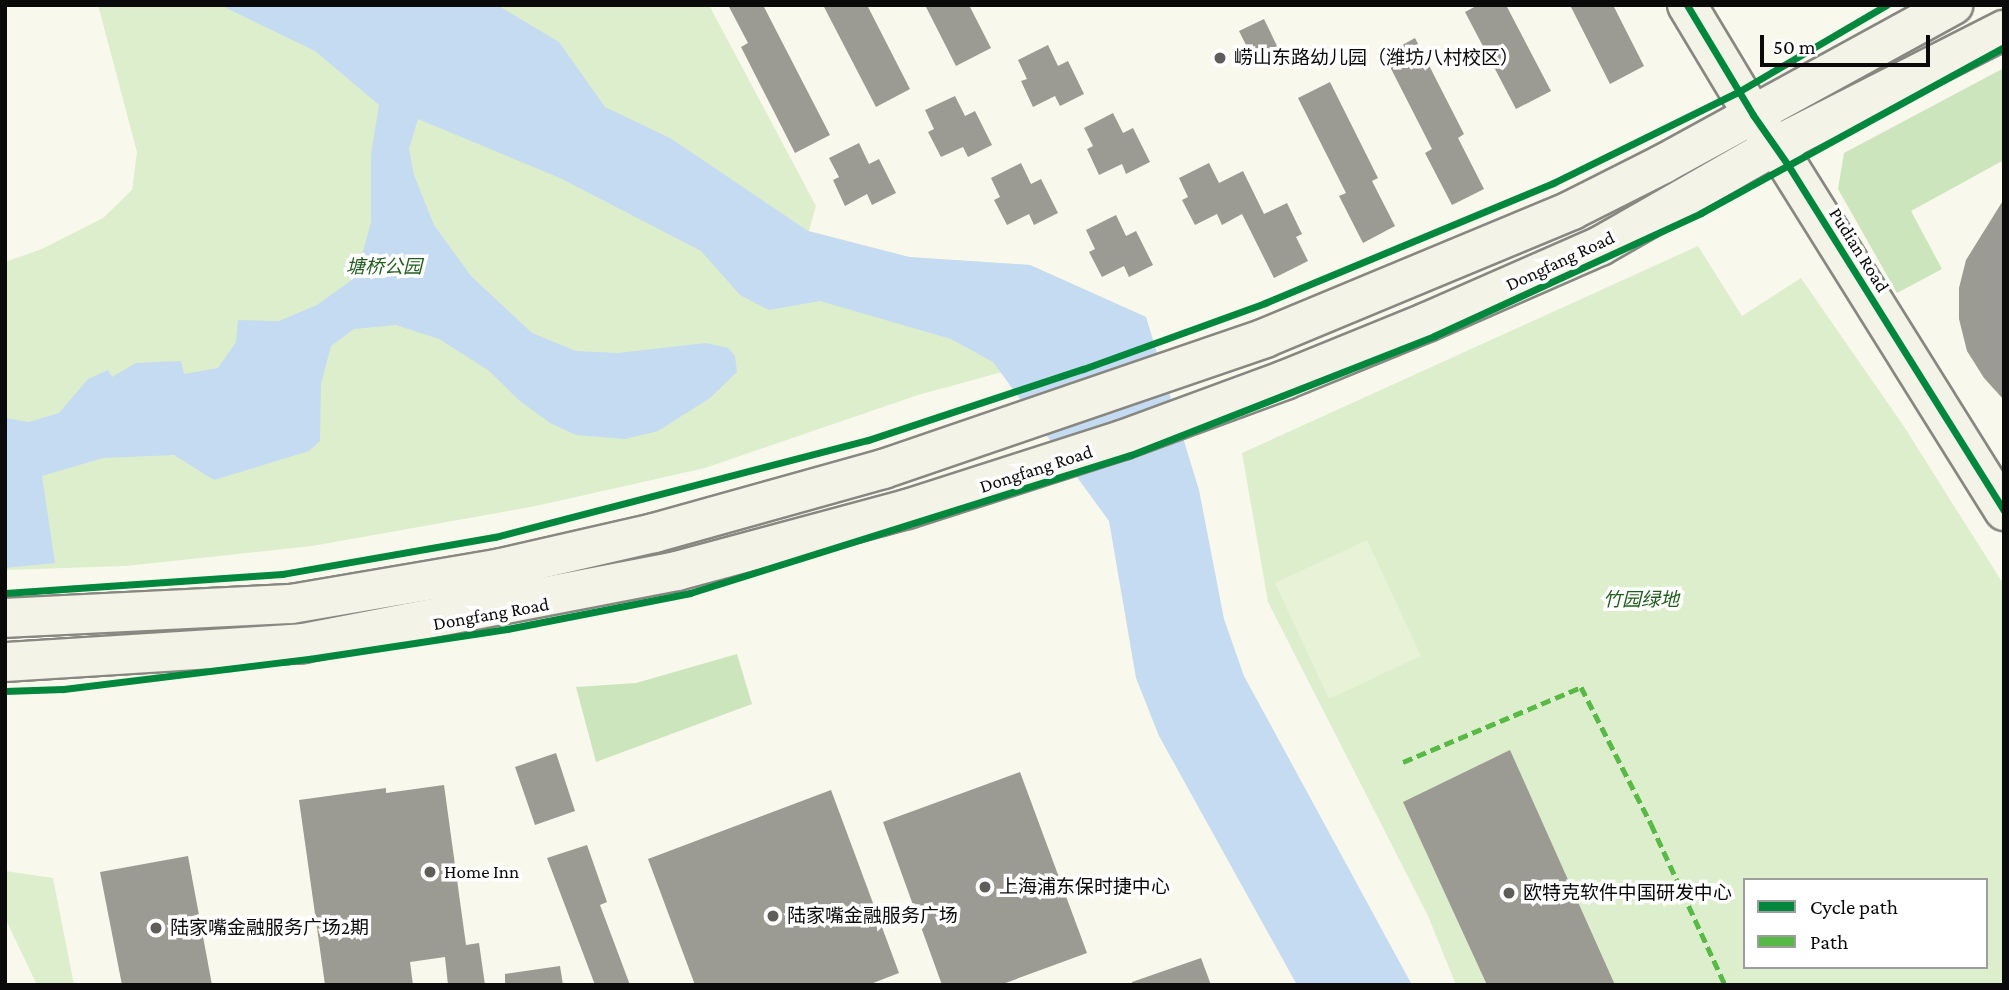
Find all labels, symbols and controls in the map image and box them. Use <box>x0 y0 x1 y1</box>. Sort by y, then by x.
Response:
scale bar <box>1764 21 1934 65</box>
text: 50 m <box>1773 35 1816 59</box>
place label: 崂山东路幼儿园（潍坊八村校区） <box>1234 47 1519 69</box>
marker: 崂山东路幼儿园（潍坊八村校区） <box>1212 50 1228 66</box>
street label: Pudian Road <box>1824 203 1894 297</box>
street label: Dongfang Road <box>1502 226 1618 296</box>
park label: 塘桥公园 <box>346 256 422 278</box>
street label: Dongfang Road <box>977 440 1095 498</box>
park label: 竹园绿地 <box>1603 589 1679 611</box>
street label: Dongfang Road <box>431 593 551 635</box>
place label: Home Inn <box>444 861 519 883</box>
marker: Home Inn <box>422 864 438 880</box>
place label: 上海浦东保时捷中心 <box>999 876 1170 898</box>
legend <box>1743 878 1988 969</box>
marker: 上海浦东保时捷中心 <box>977 879 993 895</box>
place label: 欧特克软件中国研发中心 <box>1523 882 1732 904</box>
marker: 欧特克软件中国研发中心 <box>1501 885 1517 901</box>
text: Cycle path <box>1810 895 1898 919</box>
place label: 陆家嘴金融服务广场 <box>787 905 958 927</box>
marker: 陆家嘴金融服务广场 <box>765 908 781 924</box>
place label: 陆家嘴金融服务广场2期 <box>170 917 369 939</box>
marker: 陆家嘴金融服务广场2期 <box>148 920 164 936</box>
text: Path <box>1810 930 1848 954</box>

